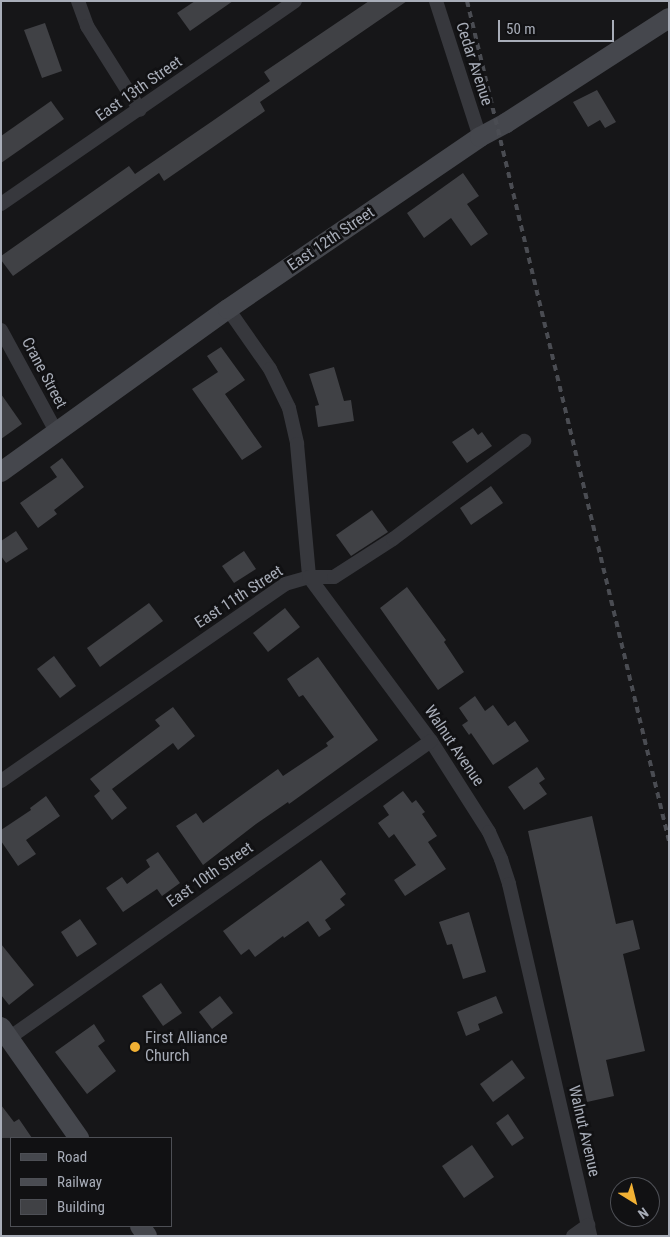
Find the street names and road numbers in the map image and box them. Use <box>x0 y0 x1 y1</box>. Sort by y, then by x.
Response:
street label: Cedar Avenue <box>451 20 497 108</box>
street label: East 13th Street <box>92 52 186 126</box>
street label: East 12th Street <box>284 203 378 275</box>
street label: Crane Street <box>17 334 71 412</box>
street label: East 11th Street <box>192 562 286 632</box>
street label: Walnut Avenue <box>420 702 488 790</box>
street label: East 10th Street <box>163 838 257 912</box>
street label: Walnut Avenue <box>564 1083 604 1179</box>

